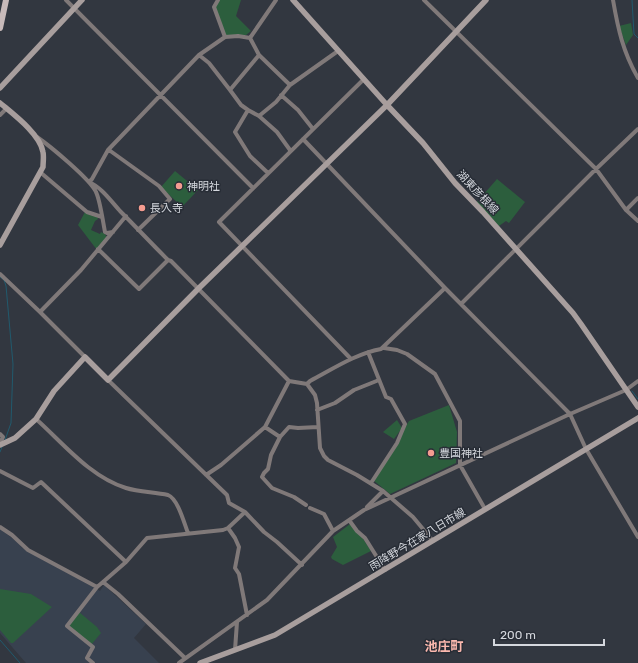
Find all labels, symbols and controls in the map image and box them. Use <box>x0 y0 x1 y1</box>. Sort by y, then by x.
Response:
street label: 湖東彦根線 <box>454 168 501 217</box>
place label: 神明社 <box>187 180 220 193</box>
marker: 神明社 <box>174 181 184 191</box>
place label: 長入寺 <box>150 202 183 215</box>
marker: 長入寺 <box>137 203 147 213</box>
place label: 豊国神社 <box>439 447 483 460</box>
marker: 豊国神社 <box>426 448 436 458</box>
street label: 雨降野今在家八日市線 <box>367 506 468 573</box>
scale bar <box>494 621 604 647</box>
text: 200 m <box>500 628 536 642</box>
district label: 池庄町 <box>424 639 464 654</box>

